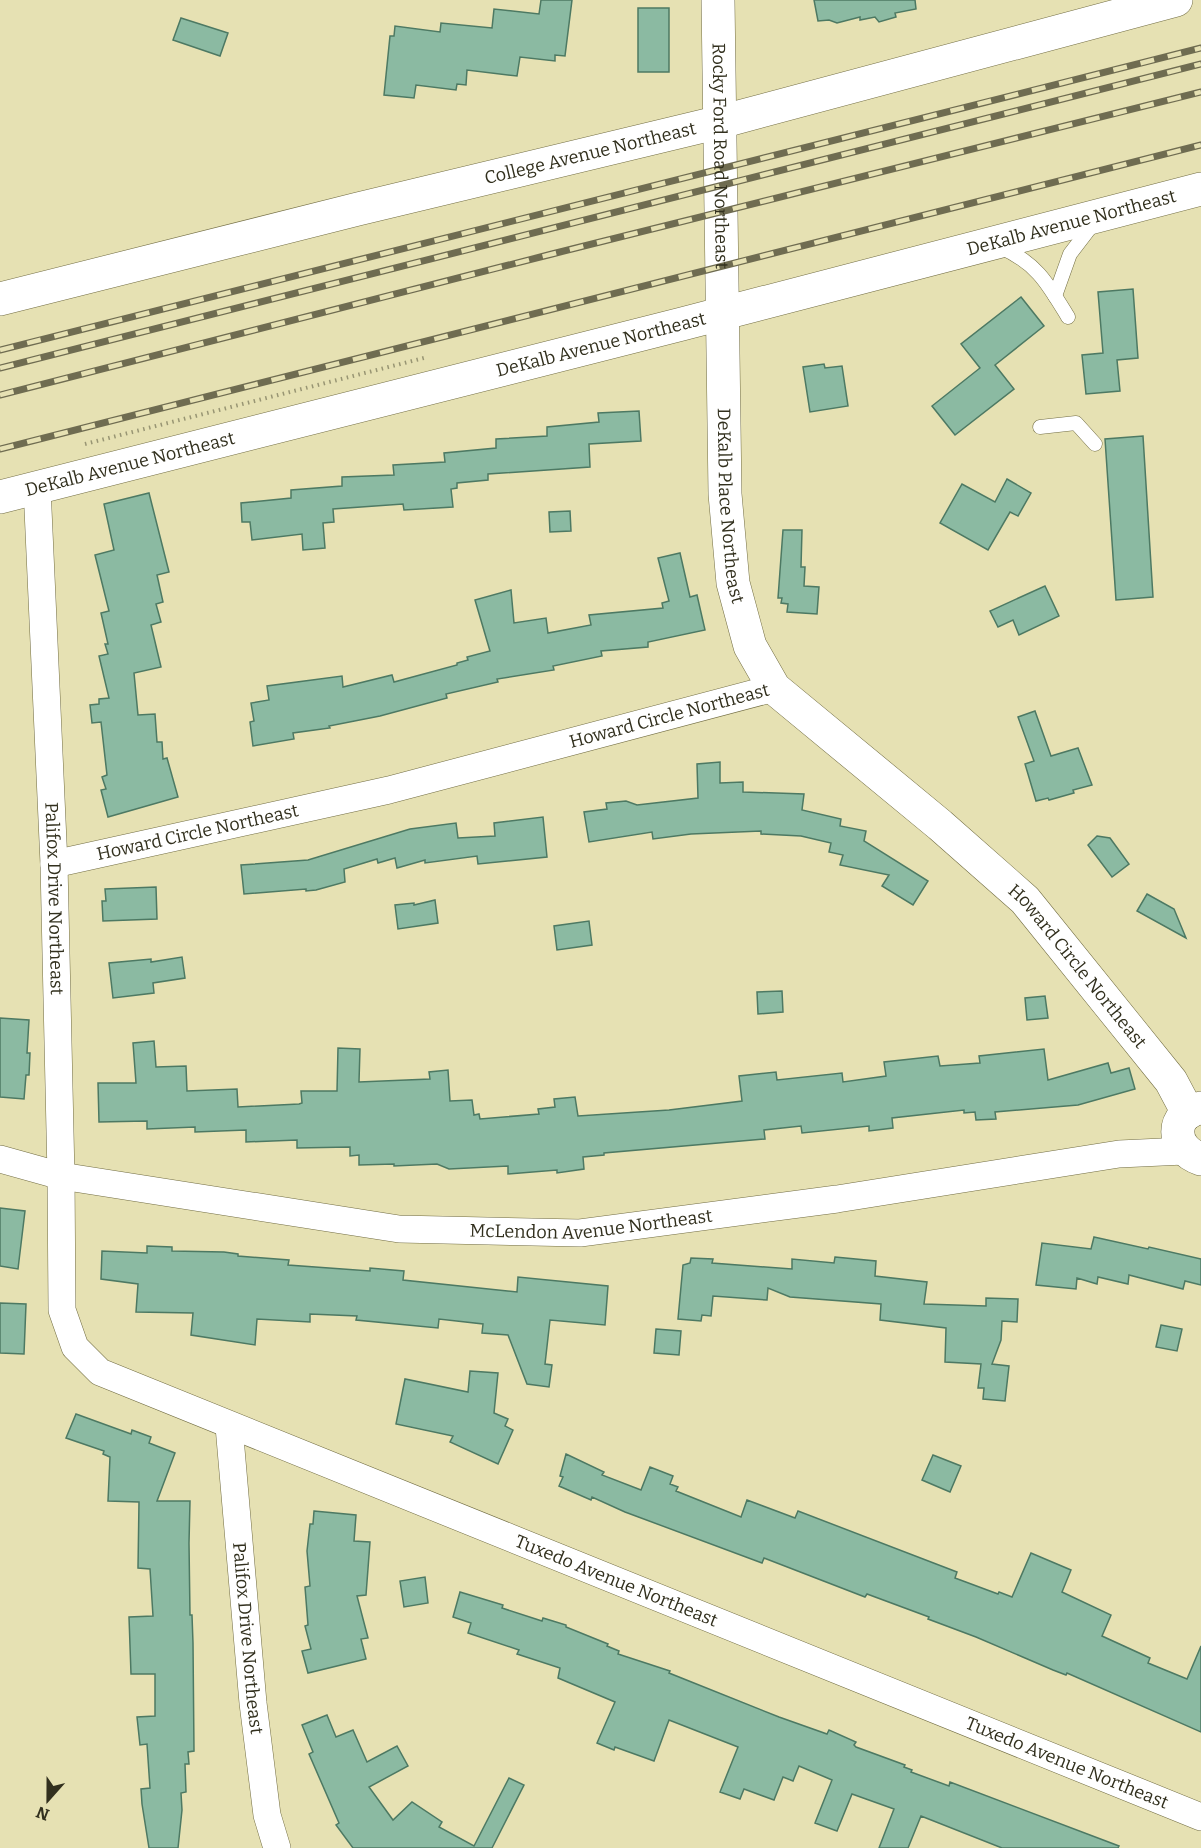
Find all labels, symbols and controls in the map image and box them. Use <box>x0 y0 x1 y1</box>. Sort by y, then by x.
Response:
street label: Rocky Ford Road Northeast <box>708 43 733 270</box>
street label: College Avenue Northeast <box>482 117 699 189</box>
street label: DeKalb Avenue Northeast <box>964 185 1179 260</box>
street label: DeKalb Avenue Northeast <box>494 307 709 382</box>
street label: DeKalb Place Northeast <box>713 408 749 606</box>
street label: DeKalb Avenue Northeast <box>23 427 237 501</box>
street label: Howard Circle Northeast <box>567 679 772 753</box>
street label: Howard Circle Northeast <box>95 799 301 865</box>
street label: Palifox Drive Northeast <box>40 802 68 996</box>
street label: Howard Circle Northeast <box>1004 879 1152 1053</box>
street label: McLendon Avenue Northeast <box>469 1205 714 1244</box>
street label: Tuxedo Avenue Northeast <box>512 1530 721 1632</box>
street label: Palifox Drive Northeast <box>228 1541 268 1736</box>
street label: Tuxedo Avenue Northeast <box>962 1712 1172 1814</box>
north arrow <box>18 1770 78 1830</box>
text: N <box>34 1802 52 1825</box>

